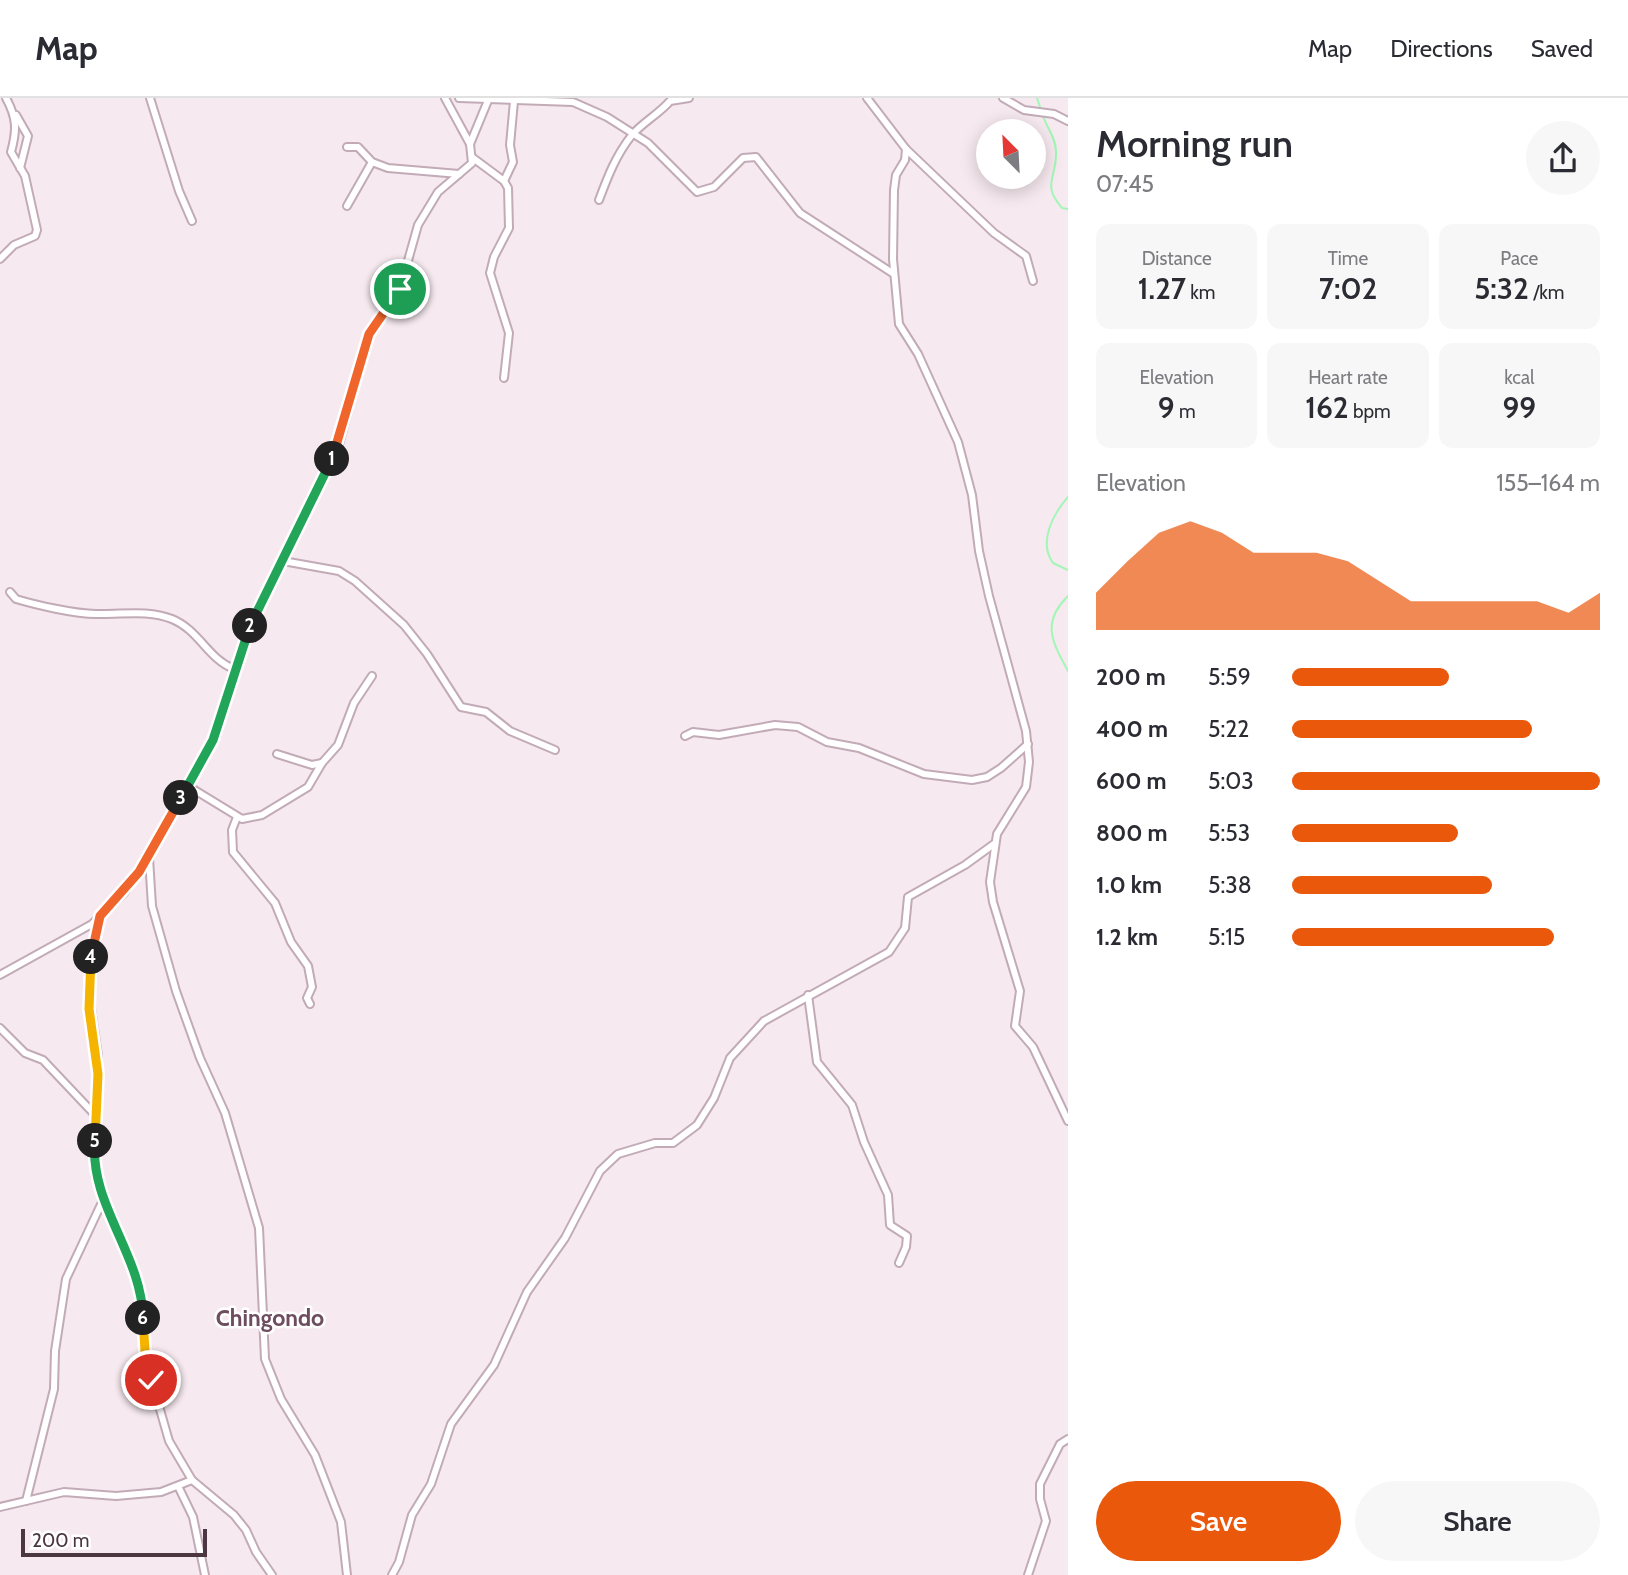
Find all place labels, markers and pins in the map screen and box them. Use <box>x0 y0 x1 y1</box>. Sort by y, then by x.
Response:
pin <box>370 259 430 319</box>
pin: 1 <box>314 442 350 476</box>
pin: 2 <box>232 608 268 644</box>
pin: 3 <box>164 780 198 816</box>
pin: 4 <box>74 940 108 974</box>
pin: 5 <box>78 1124 112 1158</box>
pin: 6 <box>125 1300 160 1336</box>
pin <box>121 1350 181 1410</box>

